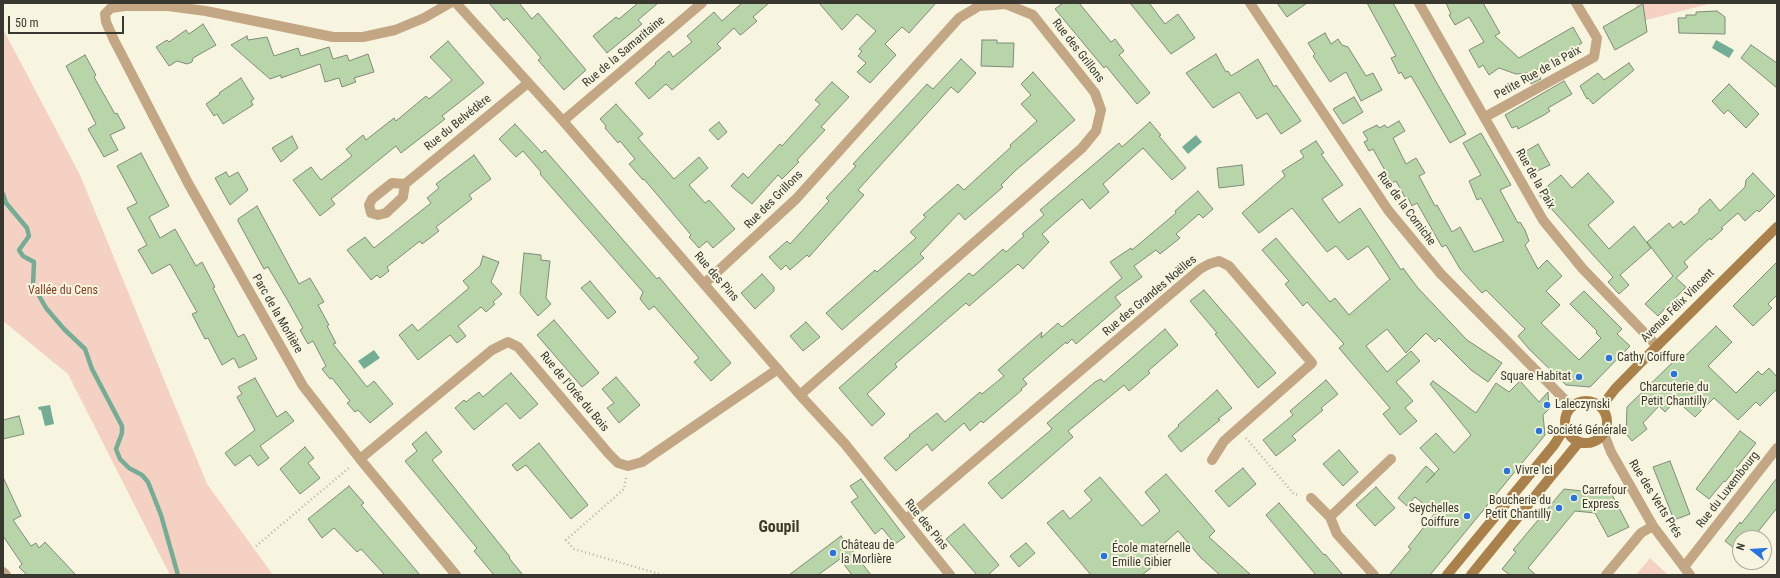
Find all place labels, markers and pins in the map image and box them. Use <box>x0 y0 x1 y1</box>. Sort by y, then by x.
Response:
place label: Cathy Coiffure <box>1617 351 1685 365</box>
marker: Cathy Coiffure <box>1604 353 1614 363</box>
marker: Charcuterie du Petit Chantilly <box>1669 369 1679 379</box>
place label: Square Habitat <box>1501 370 1571 384</box>
marker: Square Habitat <box>1574 372 1584 382</box>
place label: Charcuterie du Petit Chantilly <box>1640 381 1708 409</box>
place label: Laleczynski <box>1555 398 1610 412</box>
marker: Laleczynski <box>1542 400 1552 410</box>
place label: Société Générale <box>1547 424 1627 438</box>
marker: Société Générale <box>1534 426 1544 436</box>
place label: Vivre Ici <box>1515 464 1553 478</box>
marker: Vivre Ici <box>1502 466 1512 476</box>
place label: Carrefour Express <box>1582 484 1627 512</box>
marker: Carrefour Express <box>1569 493 1579 503</box>
place label: Boucherie du Petit Chantilly <box>1485 494 1551 522</box>
place label: Seychelles Coiffure <box>1409 502 1459 530</box>
marker: Boucherie du Petit Chantilly <box>1554 503 1564 513</box>
marker: Seychelles Coiffure <box>1462 511 1472 521</box>
place label: Château de la Morlière <box>841 539 894 567</box>
place label: École maternelle Emilie Gibier <box>1112 542 1191 570</box>
marker: Château de la Morlière <box>828 548 838 558</box>
marker: École maternelle Emilie Gibier <box>1099 551 1109 561</box>

